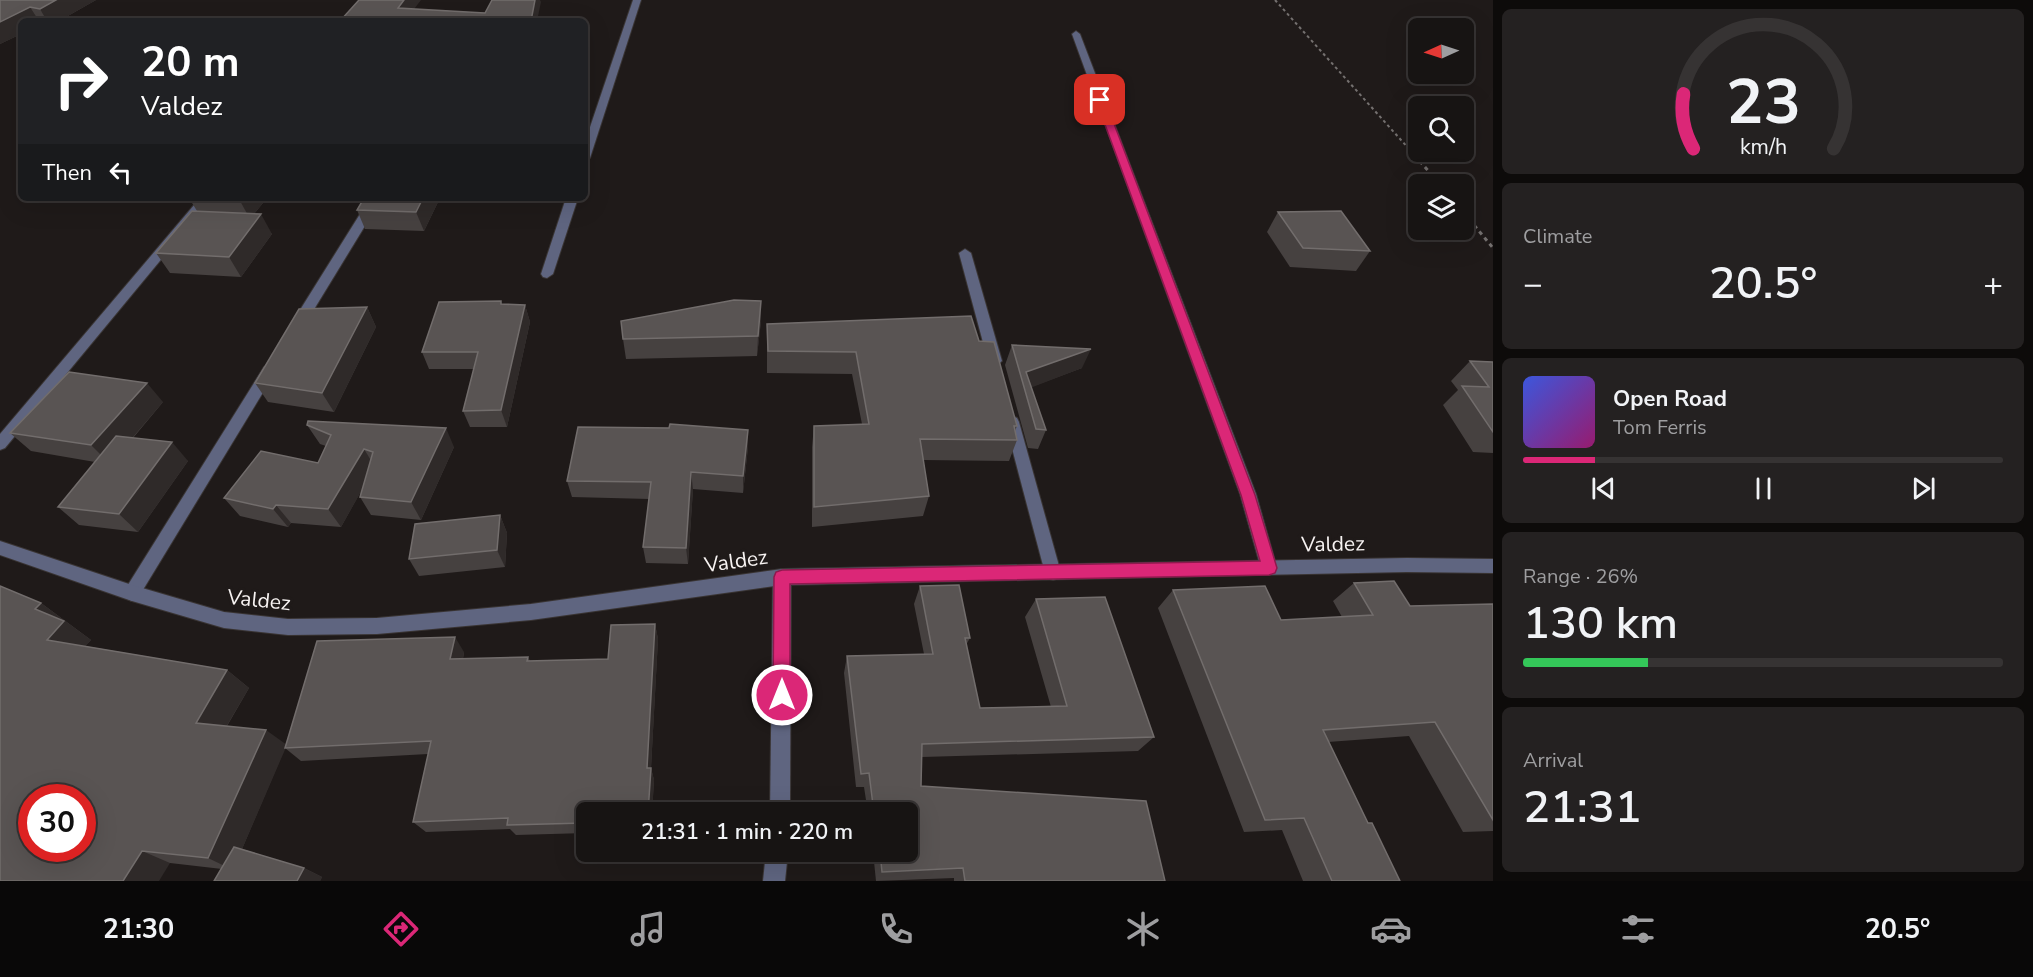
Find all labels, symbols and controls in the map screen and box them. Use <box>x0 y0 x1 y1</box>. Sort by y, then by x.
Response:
north arrow <box>1408 18 1474 84</box>
map controls <box>1408 18 1474 240</box>
text: 20 m <box>141 34 240 91</box>
icon: right <box>42 42 120 120</box>
text: 23 <box>1726 60 1800 145</box>
pin <box>1074 74 1125 125</box>
icon: arrive <box>1083 83 1116 116</box>
text: Valdez <box>141 88 223 125</box>
button: search <box>1408 96 1474 162</box>
text: km/h <box>1739 132 1787 162</box>
icon: left <box>104 156 137 189</box>
text: Then <box>42 158 92 188</box>
button: layers <box>1408 174 1474 240</box>
text: Climate <box>1523 223 1592 250</box>
text: 20.5° <box>1709 253 1817 314</box>
text: − <box>1523 262 1543 307</box>
text: + <box>1983 262 2003 307</box>
text: Open Road <box>1613 384 1727 414</box>
text: Tom Ferris <box>1613 414 1707 441</box>
icon: previous <box>1587 472 1620 505</box>
icon: pause <box>1747 472 1780 505</box>
icon: next <box>1907 472 1940 505</box>
street label: Valdez <box>1300 529 1365 559</box>
street label: Valdez <box>702 543 770 579</box>
text: Range · 26% <box>1523 563 1638 590</box>
street label: Valdez <box>225 583 292 617</box>
text: 130 km <box>1523 593 1678 654</box>
position arrow <box>750 663 814 727</box>
text: Arrival <box>1523 747 1583 774</box>
text: 21:31 <box>1523 777 1642 838</box>
speed limit sign: 30 <box>18 784 96 862</box>
text: 21:31 · 1 min · 220 m <box>641 817 853 847</box>
icon: directions <box>380 908 422 950</box>
icon: music <box>627 908 669 950</box>
icon: phone <box>875 908 917 950</box>
icon: climate <box>1122 908 1164 950</box>
icon: car <box>1370 908 1412 950</box>
icon: filters <box>1617 908 1659 950</box>
text: 21:30 <box>103 911 174 948</box>
text: 20.5° <box>1865 911 1930 948</box>

